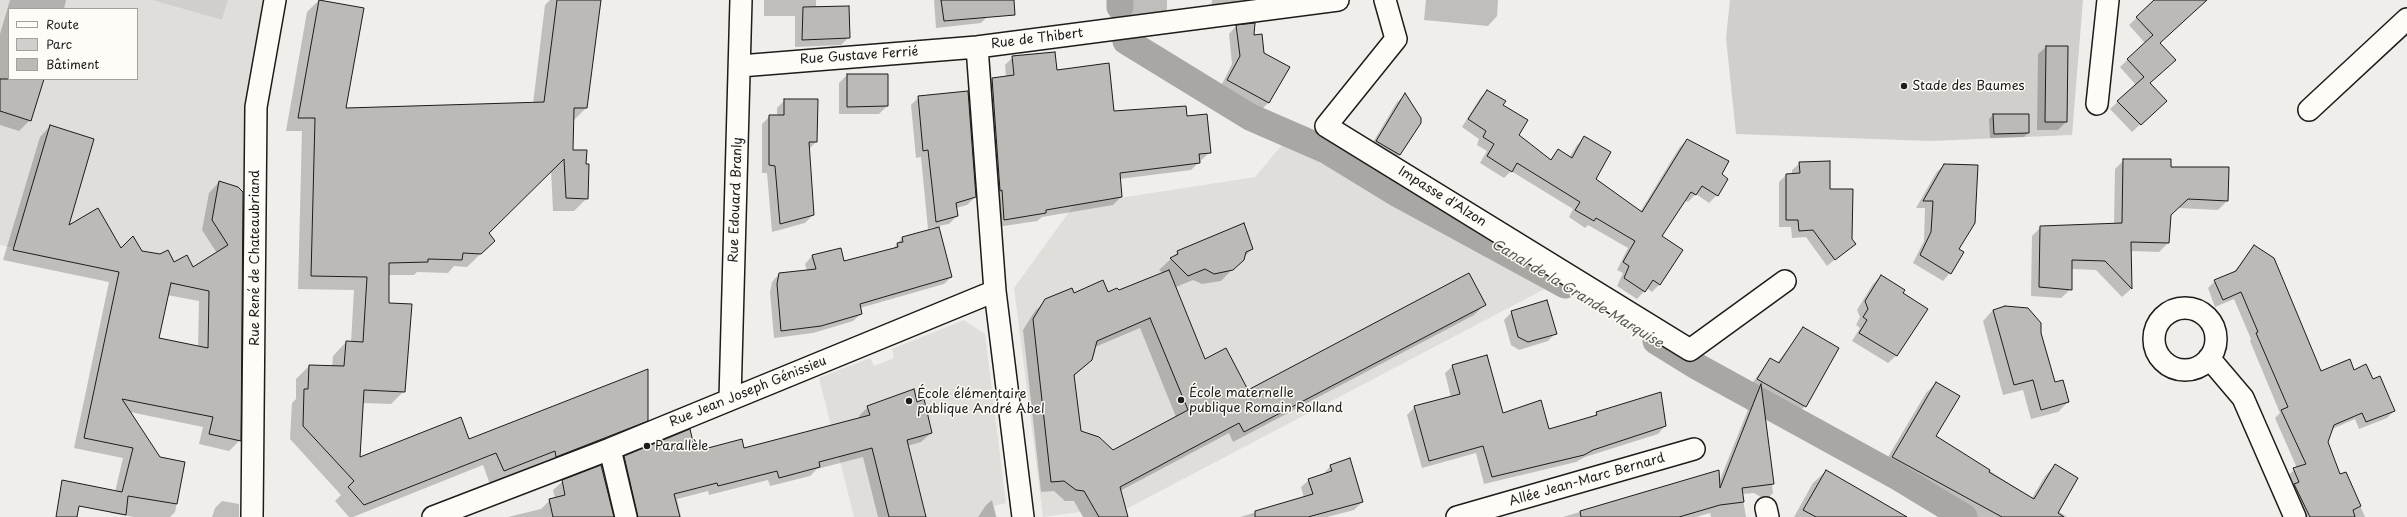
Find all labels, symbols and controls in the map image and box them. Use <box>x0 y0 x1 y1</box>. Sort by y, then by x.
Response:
legend <box>8 8 138 80</box>
text: Route <box>46 15 79 33</box>
street label: Rue de Thibert <box>990 26 1084 52</box>
text: Parc <box>46 35 72 53</box>
street label: Rue Gustave Ferrié <box>799 44 919 68</box>
text: Bâtiment <box>46 55 99 73</box>
place label: Stade des Baumes <box>1912 78 2025 94</box>
marker: Stade des Baumes <box>1899 81 1909 91</box>
street label: Rue Edouard Branly <box>726 137 746 263</box>
street label: Impasse d'Alzon <box>1395 164 1489 230</box>
street label: Rue René de Chateaubriand <box>247 170 263 346</box>
water label: Canal de la Grande Marquise <box>1488 236 1666 352</box>
street label: Rue Jean Joseph Génissieu <box>667 353 829 431</box>
place label: École maternelle publique Romain Rolland <box>1189 385 1343 416</box>
place label: École élémentaire publique André Abel <box>917 386 1045 417</box>
marker: École maternelle publique Romain Rolland <box>1176 395 1186 405</box>
marker: École élémentaire publique André Abel <box>904 396 914 406</box>
place label: Parallèle <box>655 438 708 454</box>
marker: Parallèle <box>642 441 652 451</box>
street label: Allée Jean-Marc Bernard <box>1507 450 1667 510</box>

